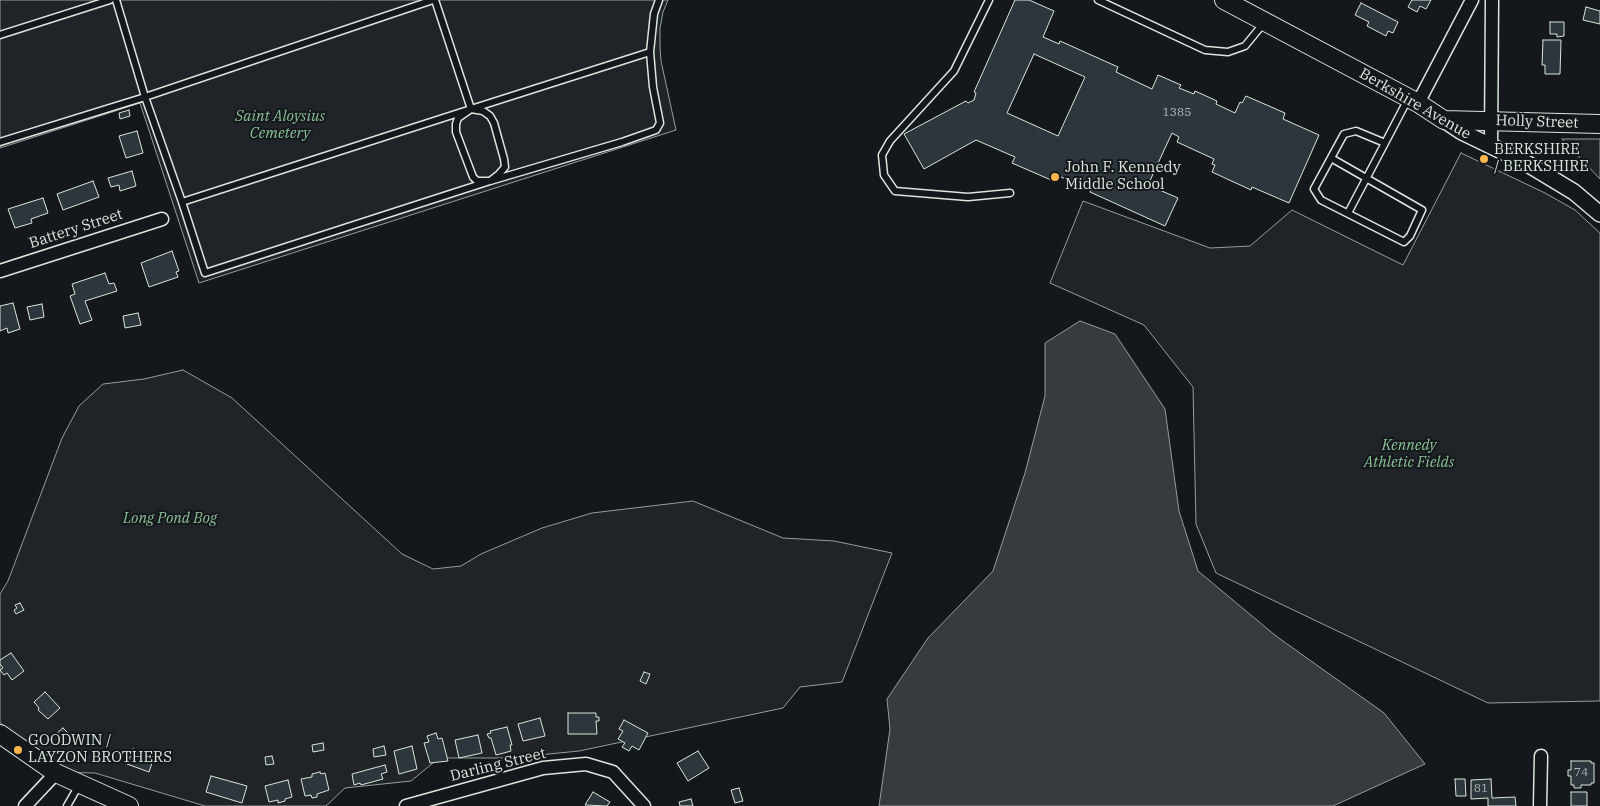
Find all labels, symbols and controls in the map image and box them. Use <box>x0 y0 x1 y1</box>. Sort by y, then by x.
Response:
street label: Berkshire Avenue <box>1356 65 1474 143</box>
house number: 1385 <box>1163 106 1191 120</box>
park label: Saint Aloysius Cemetery <box>235 108 325 143</box>
street label: Holly Street <box>1495 112 1579 132</box>
place label: BERKSHIRE / BERKSHIRE <box>1494 141 1589 176</box>
marker: BERKSHIRE / BERKSHIRE <box>1478 153 1490 165</box>
place label: John F. Kennedy Middle School <box>1065 159 1181 194</box>
marker: John F. Kennedy Middle School <box>1049 171 1061 183</box>
street label: Battery Street <box>27 205 125 253</box>
park label: Kennedy Athletic Fields <box>1364 437 1454 472</box>
park label: Long Pond Bog <box>123 510 217 528</box>
place label: GOODWIN / LAYZON BROTHERS <box>28 732 172 767</box>
marker: GOODWIN / LAYZON BROTHERS <box>12 744 24 756</box>
street label: Darling Street <box>448 744 548 786</box>
house number: 74 <box>1574 766 1588 780</box>
house number: 81 <box>1474 782 1488 796</box>

